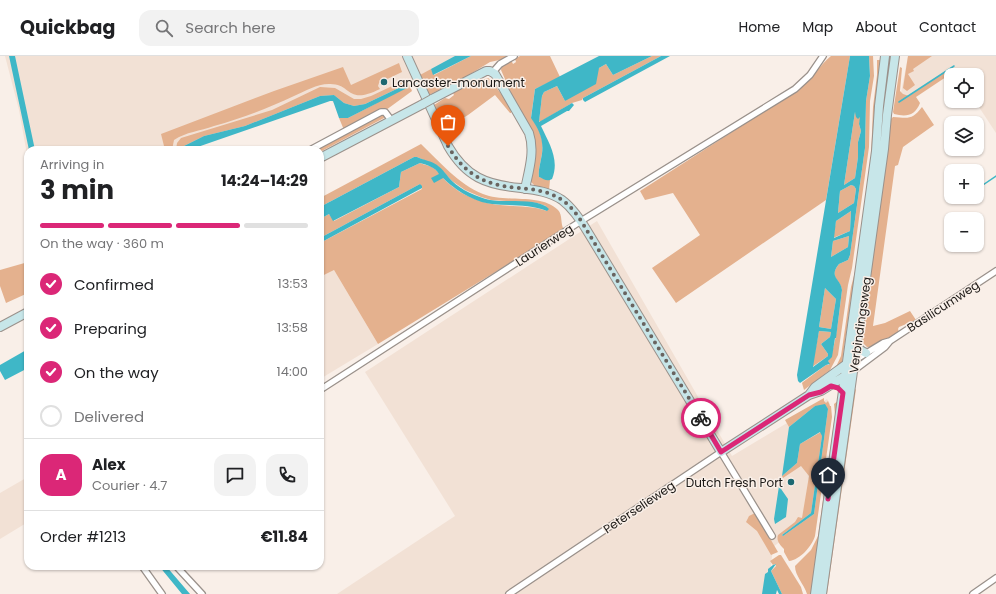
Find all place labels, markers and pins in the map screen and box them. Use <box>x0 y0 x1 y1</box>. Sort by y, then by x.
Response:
place label: Lancaster-monument <box>392 74 525 91</box>
marker: Lancaster-monument <box>379 77 389 87</box>
pin <box>431 105 465 146</box>
pin <box>811 458 845 499</box>
place label: Dutch Fresh Port <box>686 474 783 491</box>
marker: Dutch Fresh Port <box>786 477 796 487</box>

